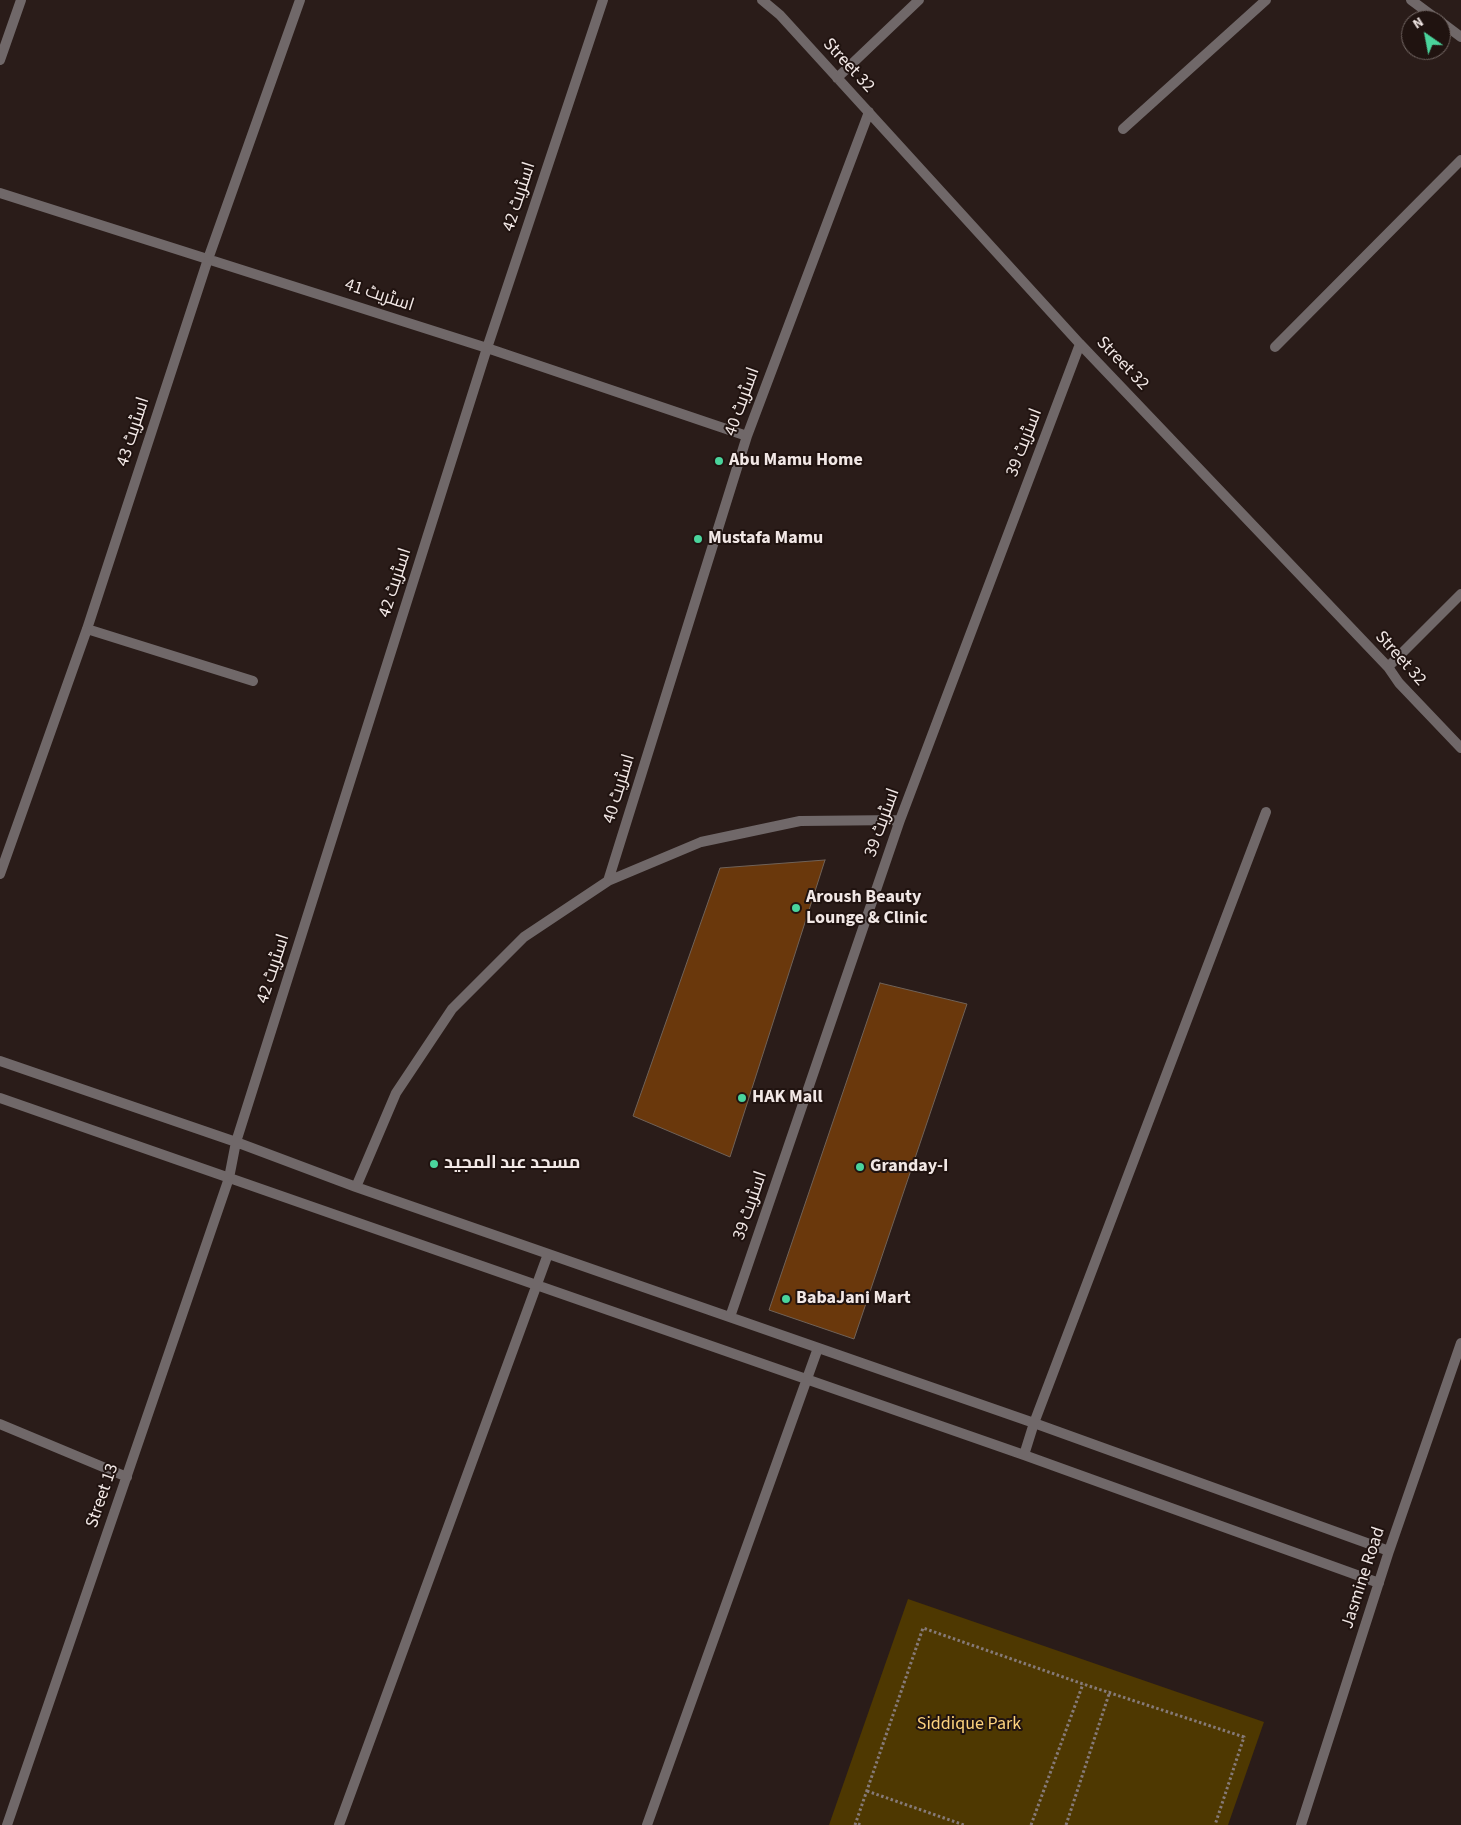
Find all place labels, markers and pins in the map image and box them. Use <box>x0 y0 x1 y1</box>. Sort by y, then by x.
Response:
place label: Abu Mamu Home <box>729 450 863 472</box>
marker: Abu Mamu Home <box>713 455 725 467</box>
place label: Mustafa Mamu <box>708 528 823 550</box>
marker: Mustafa Mamu <box>692 533 704 545</box>
place label: Aroush Beauty Lounge & Clinic <box>806 887 928 930</box>
marker: Aroush Beauty Lounge & Clinic <box>790 902 802 914</box>
place label: HAK Mall <box>752 1087 823 1109</box>
marker: HAK Mall <box>736 1092 748 1104</box>
place label: مسجد عبد المجید <box>444 1153 580 1175</box>
place label: Granday-I <box>870 1156 948 1178</box>
marker: مسجد عبد المجید <box>428 1158 440 1170</box>
marker: Granday-I <box>854 1161 866 1173</box>
place label: BabaJani Mart <box>796 1288 911 1310</box>
marker: BabaJani Mart <box>780 1293 792 1305</box>

